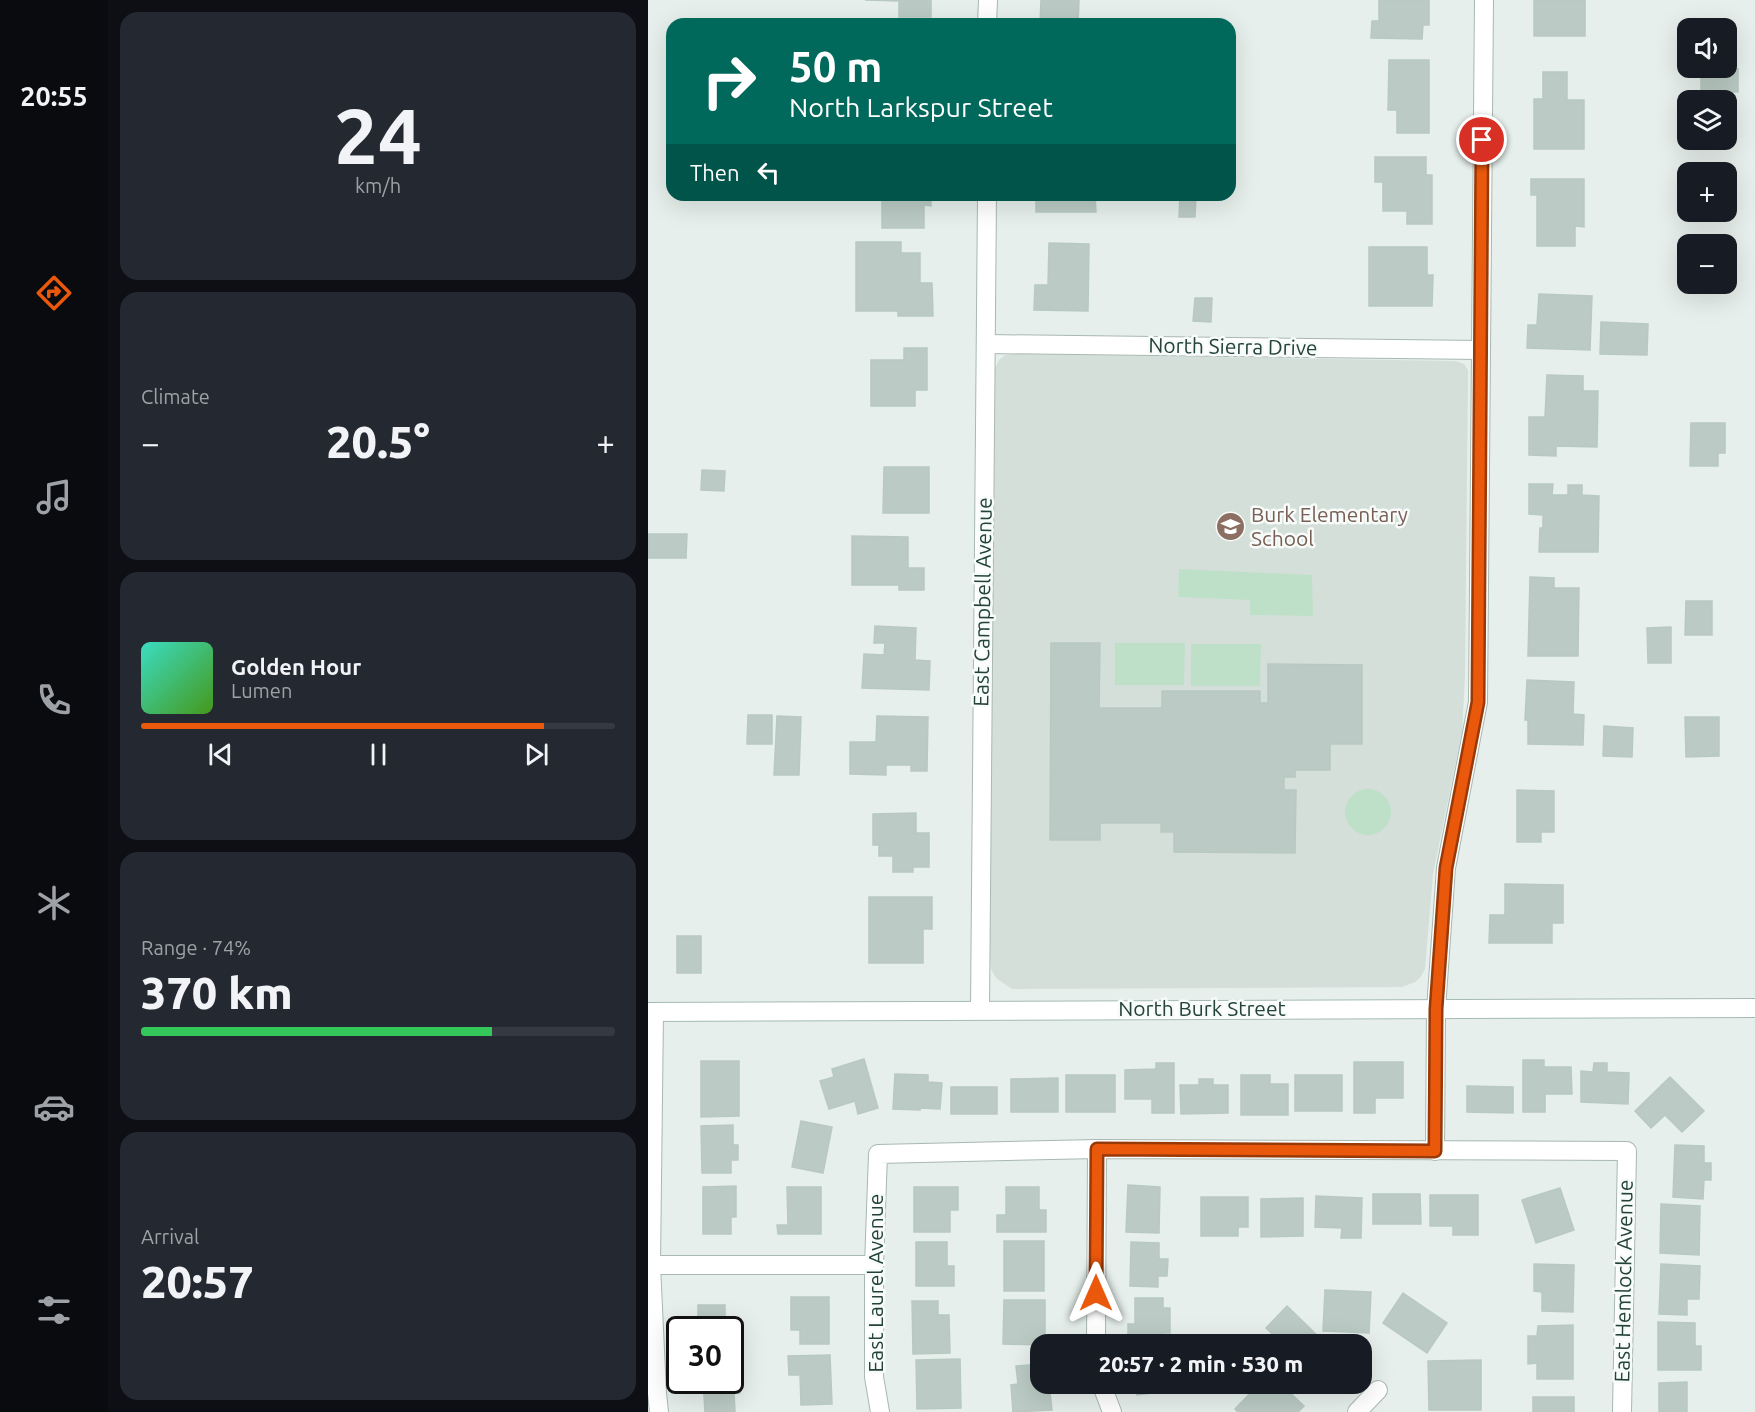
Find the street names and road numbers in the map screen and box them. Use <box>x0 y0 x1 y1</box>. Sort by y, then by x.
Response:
street label: North Sierra Drive <box>1148 333 1318 359</box>
street label: East Campbell Avenue <box>968 497 996 707</box>
street label: North Burk Street <box>1118 996 1286 1020</box>
street label: East Hemlock Avenue <box>1609 1179 1637 1383</box>
street label: East Laurel Avenue <box>863 1194 887 1372</box>

